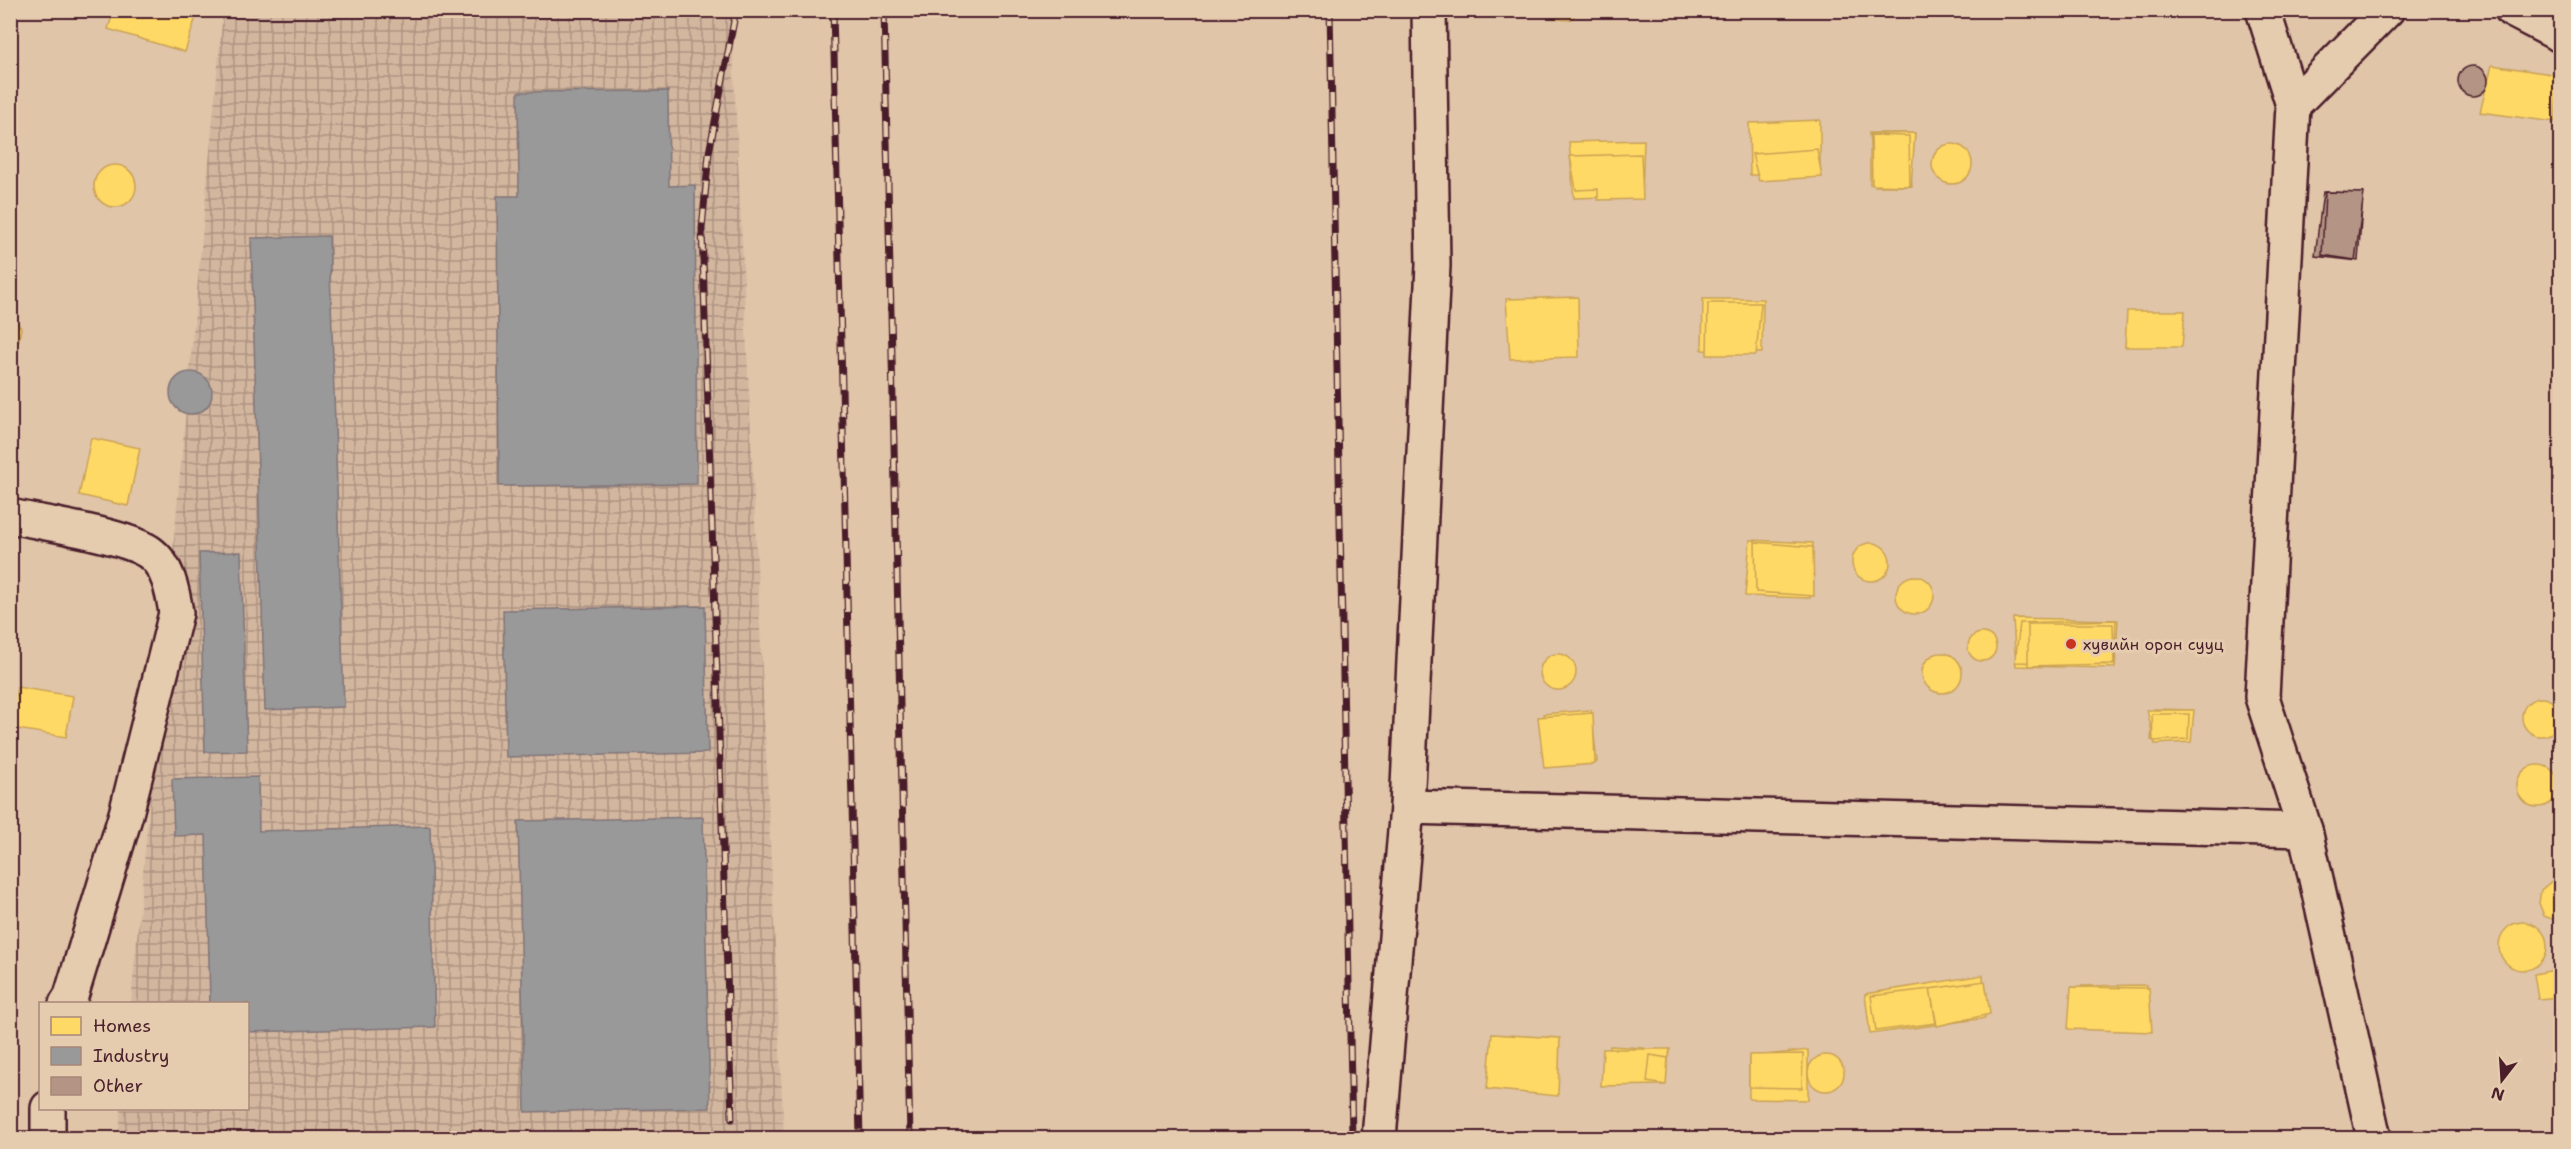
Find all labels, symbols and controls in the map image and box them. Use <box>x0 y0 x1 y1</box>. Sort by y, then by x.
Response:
place label: хувийн орон сууц <box>2083 634 2224 655</box>
marker: хувийн орон сууц <box>2064 637 2078 651</box>
legend <box>39 1002 249 1110</box>
text: Homes <box>93 1014 151 1038</box>
text: Industry <box>93 1044 169 1068</box>
north arrow <box>2472 1050 2532 1110</box>
text: Other <box>93 1074 143 1098</box>
text: N <box>2489 1082 2507 1106</box>

